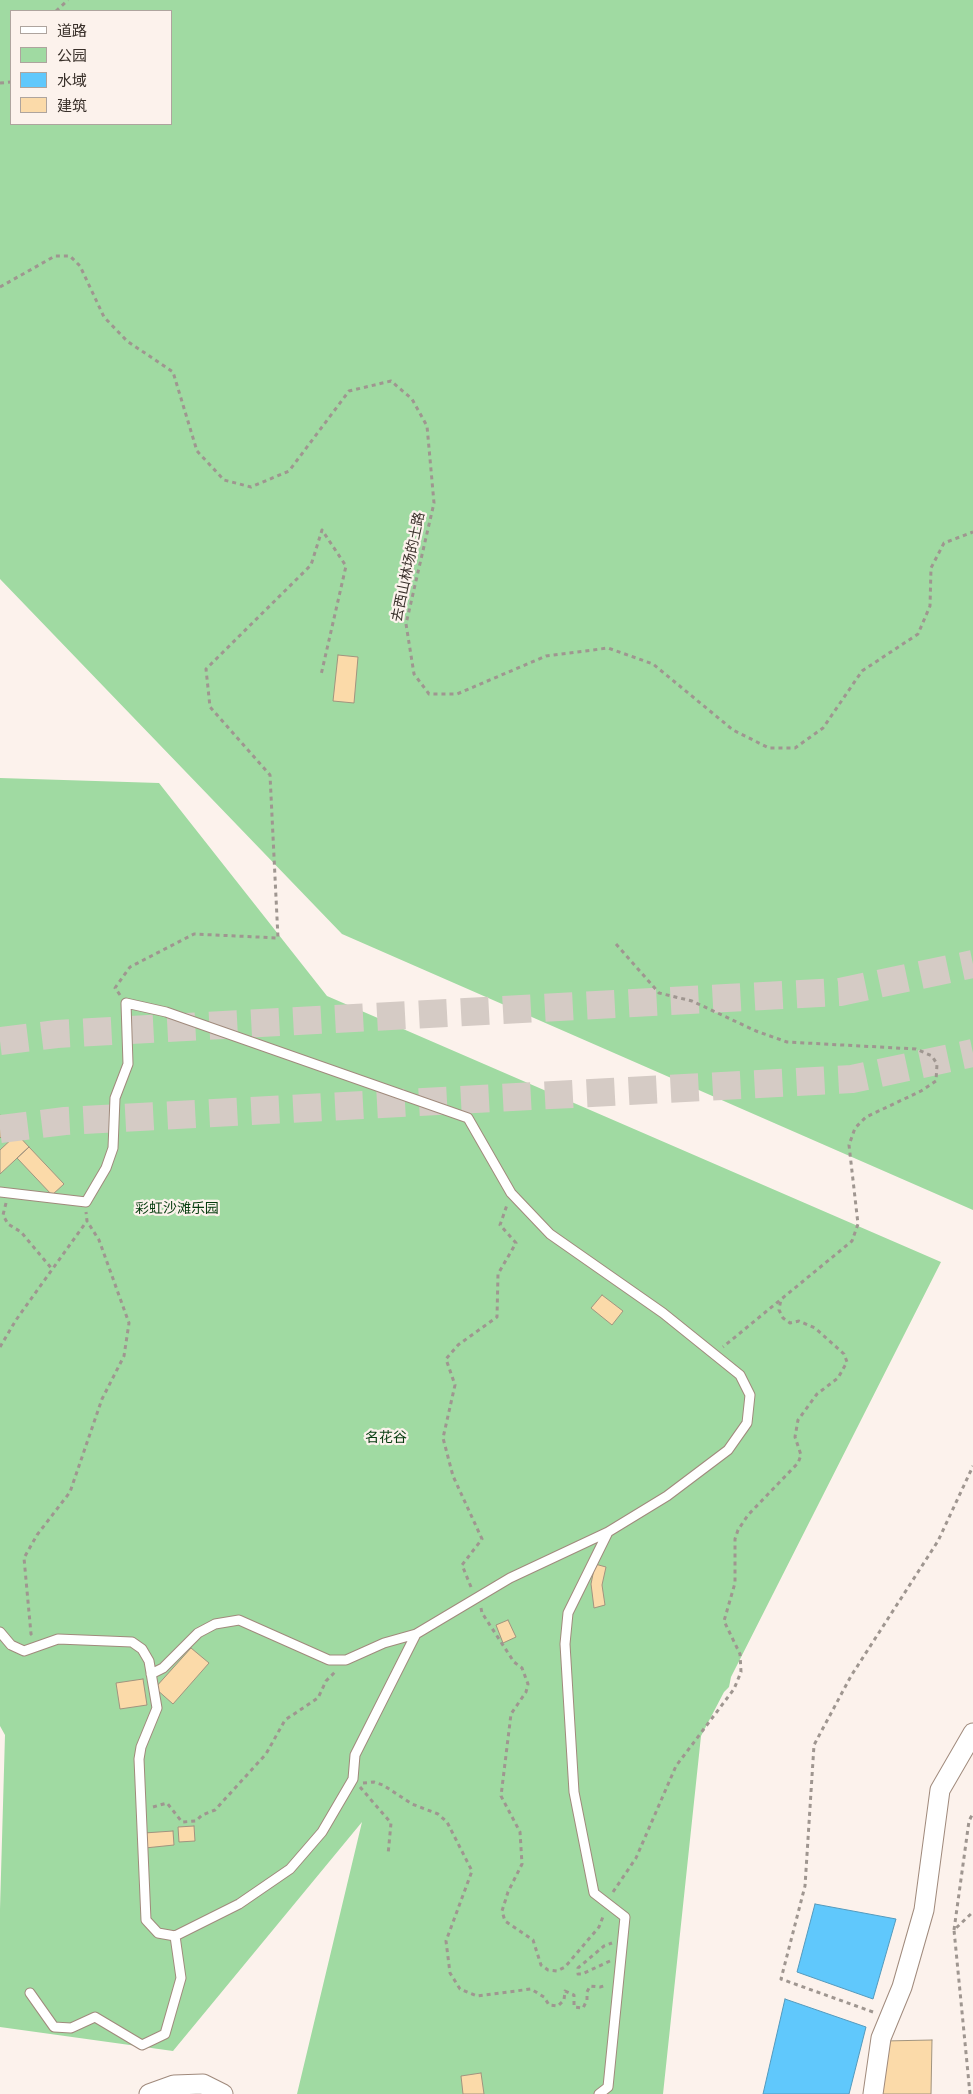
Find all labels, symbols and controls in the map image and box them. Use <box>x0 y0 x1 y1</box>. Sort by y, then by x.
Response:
legend <box>10 10 172 125</box>
text: 道路 <box>57 22 87 40</box>
text: 公园 <box>57 47 87 65</box>
text: 水域 <box>57 72 87 90</box>
text: 建筑 <box>57 97 87 115</box>
street label: 去西山林场的土路 <box>389 510 429 624</box>
park label: 彩虹沙滩乐园 <box>135 1201 219 1217</box>
park label: 名花谷 <box>365 1430 407 1446</box>

